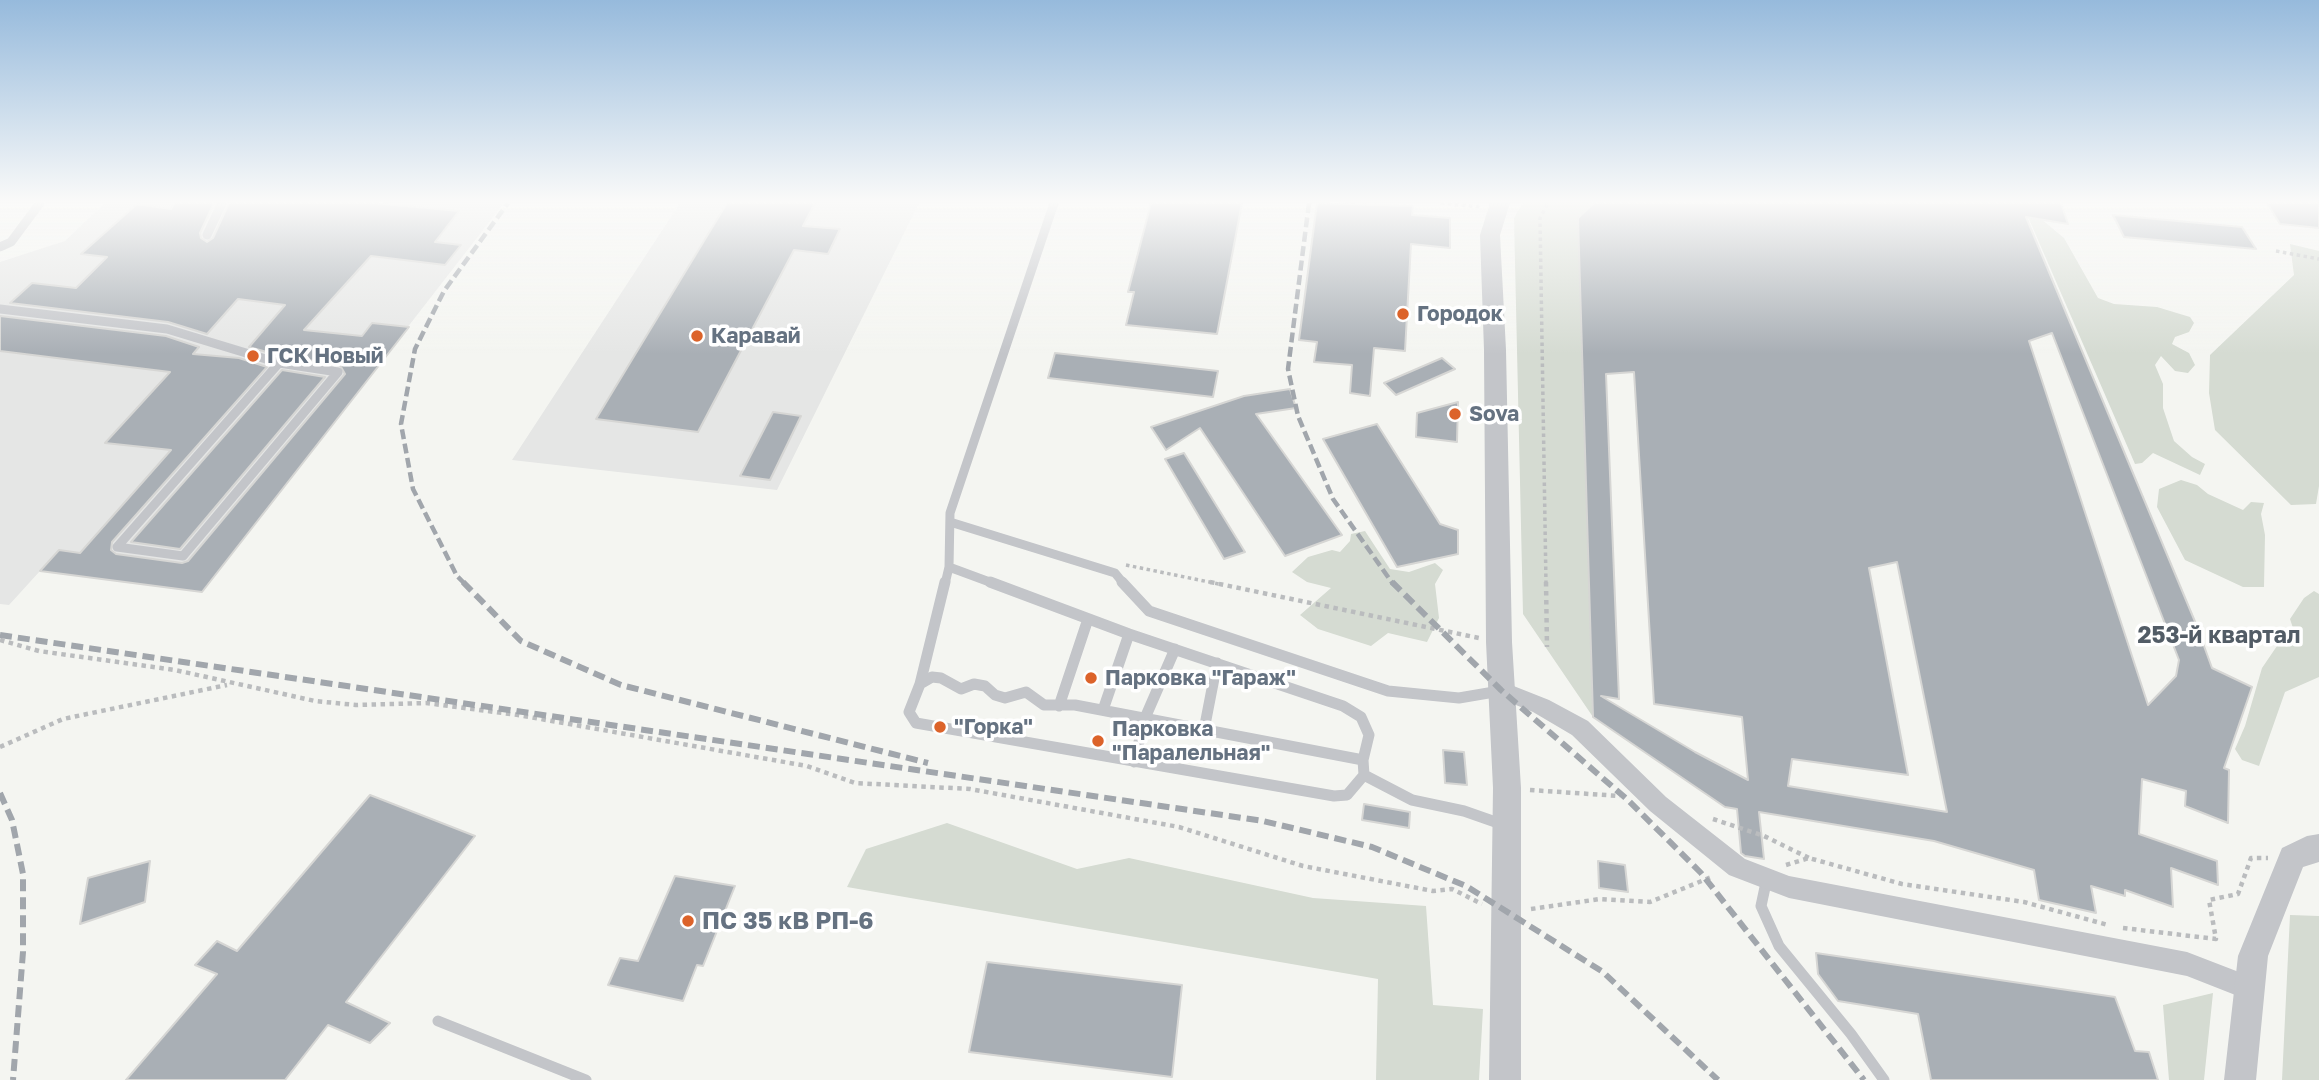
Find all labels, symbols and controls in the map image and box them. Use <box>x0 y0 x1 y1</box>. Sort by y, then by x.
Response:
place label: Городок <box>1417 301 1503 327</box>
marker: Городок <box>1395 306 1411 322</box>
place label: Каравай <box>711 323 801 349</box>
marker: Каравай <box>689 328 705 344</box>
place label: ГСК Новый <box>267 343 384 369</box>
marker: ГСК Новый <box>245 348 261 364</box>
place label: Sova <box>1469 401 1519 427</box>
marker: Sova <box>1447 406 1463 422</box>
district label: 253-й квартал <box>2138 622 2300 650</box>
place label: Парковка "Гараж" <box>1105 665 1296 691</box>
marker: Парковка "Гараж" <box>1083 670 1099 686</box>
place label: "Горка" <box>954 714 1033 740</box>
place label: Парковка "Паралельная" <box>1112 716 1270 766</box>
marker: "Горка" <box>932 719 948 735</box>
marker: Парковка "Паралельная" <box>1090 733 1106 749</box>
place label: ПС 35 кВ РП-6 <box>702 907 874 935</box>
marker: ПС 35 кВ РП-6 <box>680 913 696 929</box>

